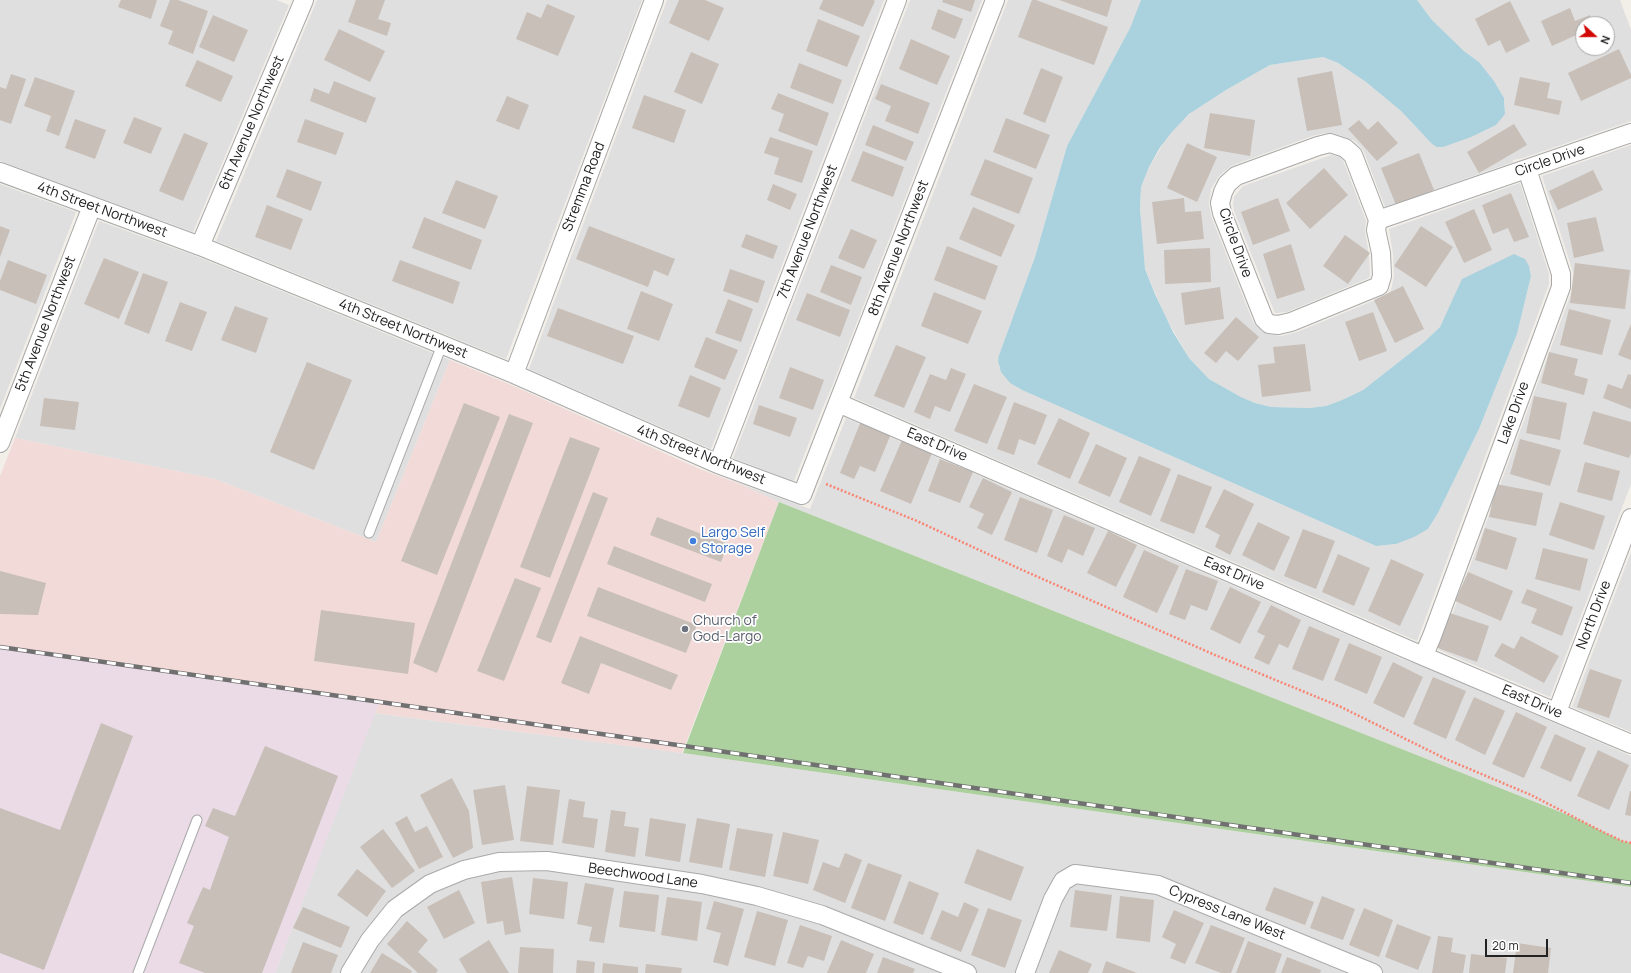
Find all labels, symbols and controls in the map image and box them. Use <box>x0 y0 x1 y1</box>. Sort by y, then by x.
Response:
north arrow <box>1575 16 1615 56</box>
text: N <box>1597 34 1614 46</box>
street label: 6th Avenue Northwest <box>216 53 288 193</box>
street label: Stremma Road <box>559 140 609 234</box>
street label: Circle Drive <box>1513 141 1587 181</box>
street label: 7th Avenue Northwest <box>775 162 841 302</box>
street label: 8th Avenue Northwest <box>865 178 933 318</box>
street label: 4th Street Northwest <box>35 179 169 241</box>
street label: Circle Drive <box>1215 206 1255 280</box>
street label: 5th Avenue Northwest <box>12 254 80 394</box>
street label: 4th Street Northwest <box>336 295 470 363</box>
street label: Lake Drive <box>1495 379 1533 447</box>
street label: 4th Street Northwest <box>634 421 768 489</box>
street label: East Drive <box>904 425 970 465</box>
place label: Largo Self Storage <box>701 525 765 558</box>
marker: Largo Self Storage <box>688 536 698 546</box>
street label: East Drive <box>1201 554 1267 594</box>
street label: North Drive <box>1573 578 1615 652</box>
place label: Church of God-Largo <box>693 613 762 646</box>
marker: Church of God-Largo <box>680 624 690 634</box>
street label: East Drive <box>1499 682 1565 722</box>
street label: Beechwood Lane <box>587 860 699 892</box>
street label: Cypress Lane West <box>1166 882 1288 944</box>
scale bar <box>1487 931 1550 957</box>
text: 20 m <box>1492 937 1519 954</box>

